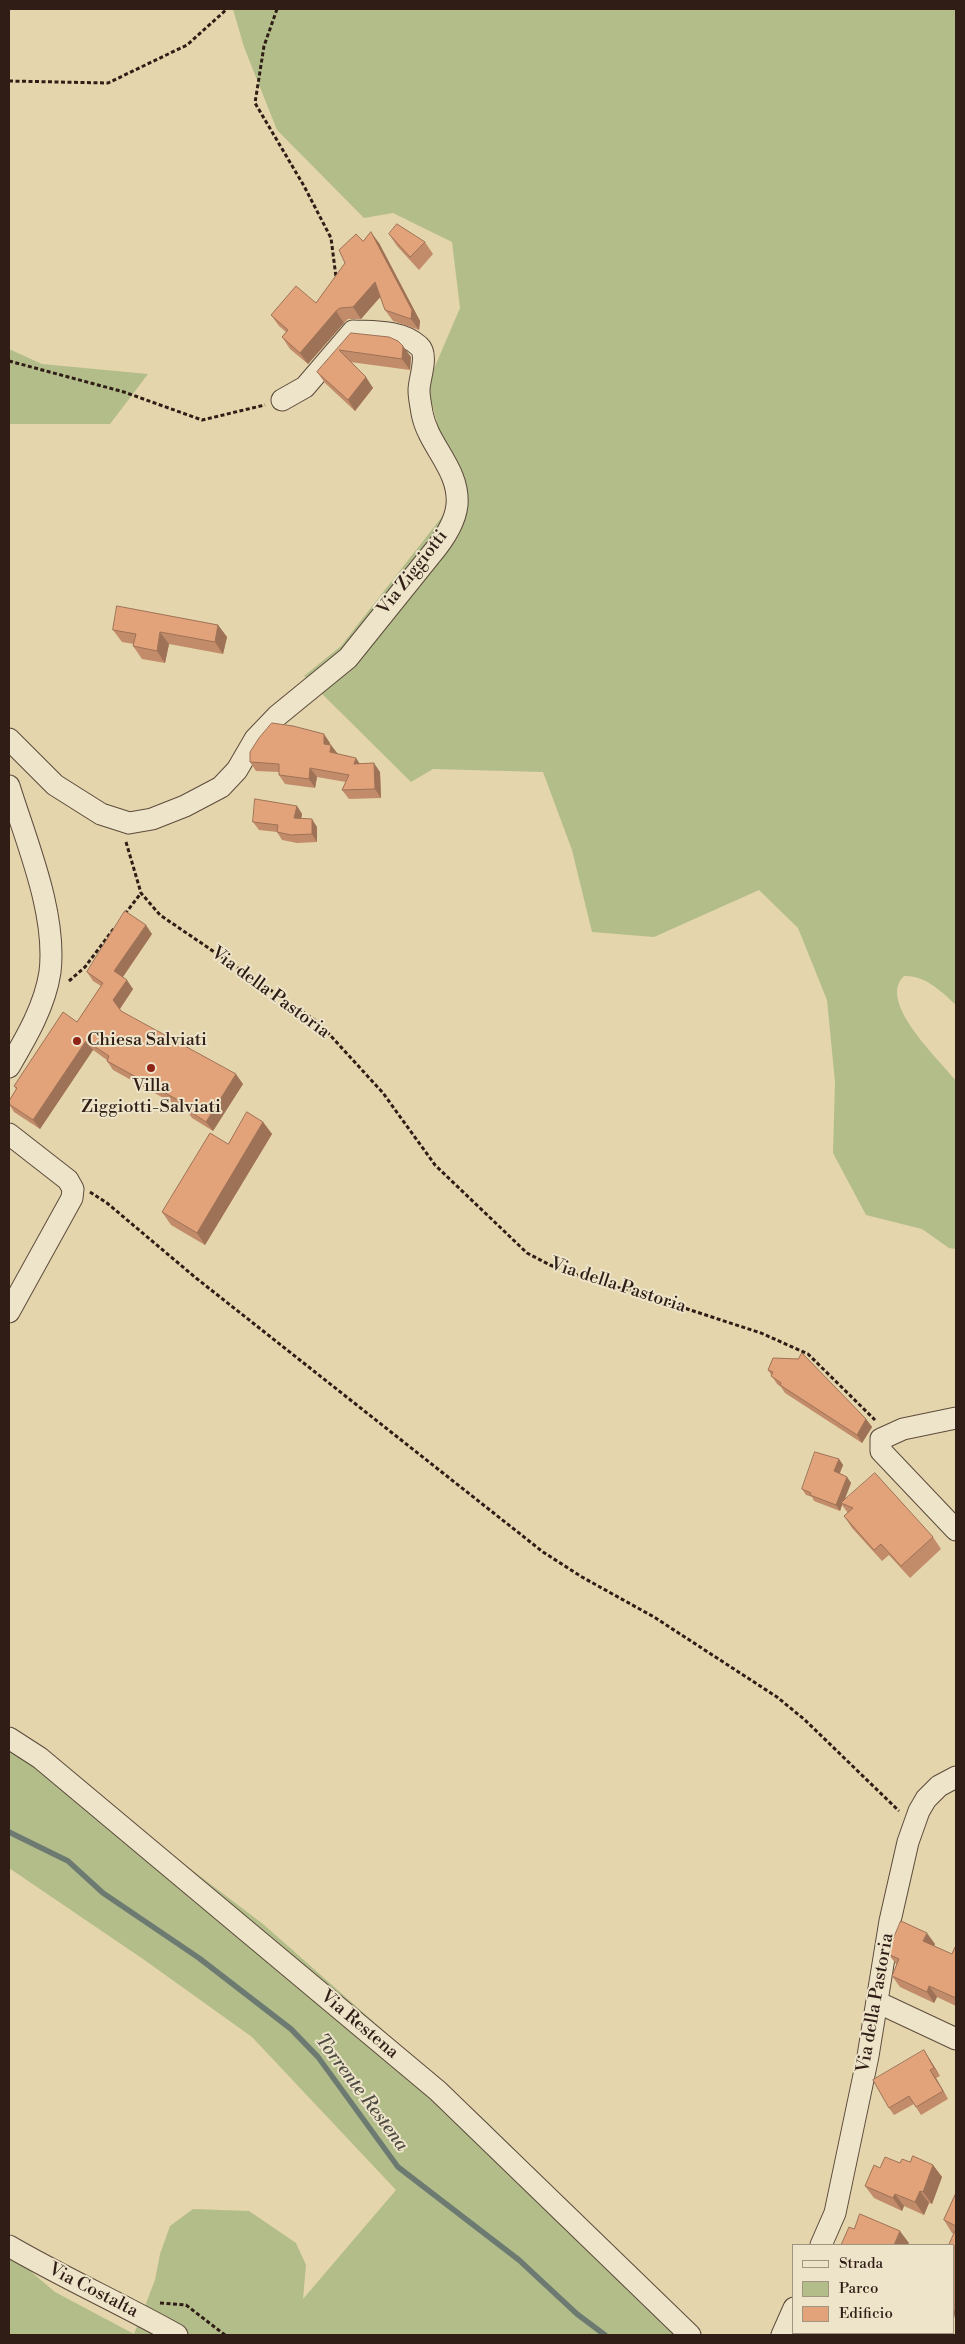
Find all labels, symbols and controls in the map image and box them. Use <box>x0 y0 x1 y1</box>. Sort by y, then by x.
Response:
street label: Via Ziggiotti <box>373 526 453 620</box>
street label: Via della Pastoria <box>206 943 334 1043</box>
place label: Chiesa Salviati <box>87 1030 207 1052</box>
marker: Chiesa Salviati <box>71 1035 83 1047</box>
marker: Villa Ziggiotti-Salviati <box>145 1062 157 1074</box>
place label: Villa Ziggiotti-Salviati <box>81 1076 221 1118</box>
street label: Via della Pastoria <box>547 1254 689 1318</box>
street label: Via della Pastoria <box>853 1932 899 2074</box>
street label: Via Restena <box>316 1986 402 2064</box>
water label: Torrente Restena <box>310 2030 412 2156</box>
legend <box>792 2244 955 2334</box>
text: Strada <box>839 2254 883 2273</box>
street label: Via Costalta <box>44 2259 142 2323</box>
text: Parco <box>839 2279 878 2298</box>
text: Edificio <box>839 2304 893 2323</box>

